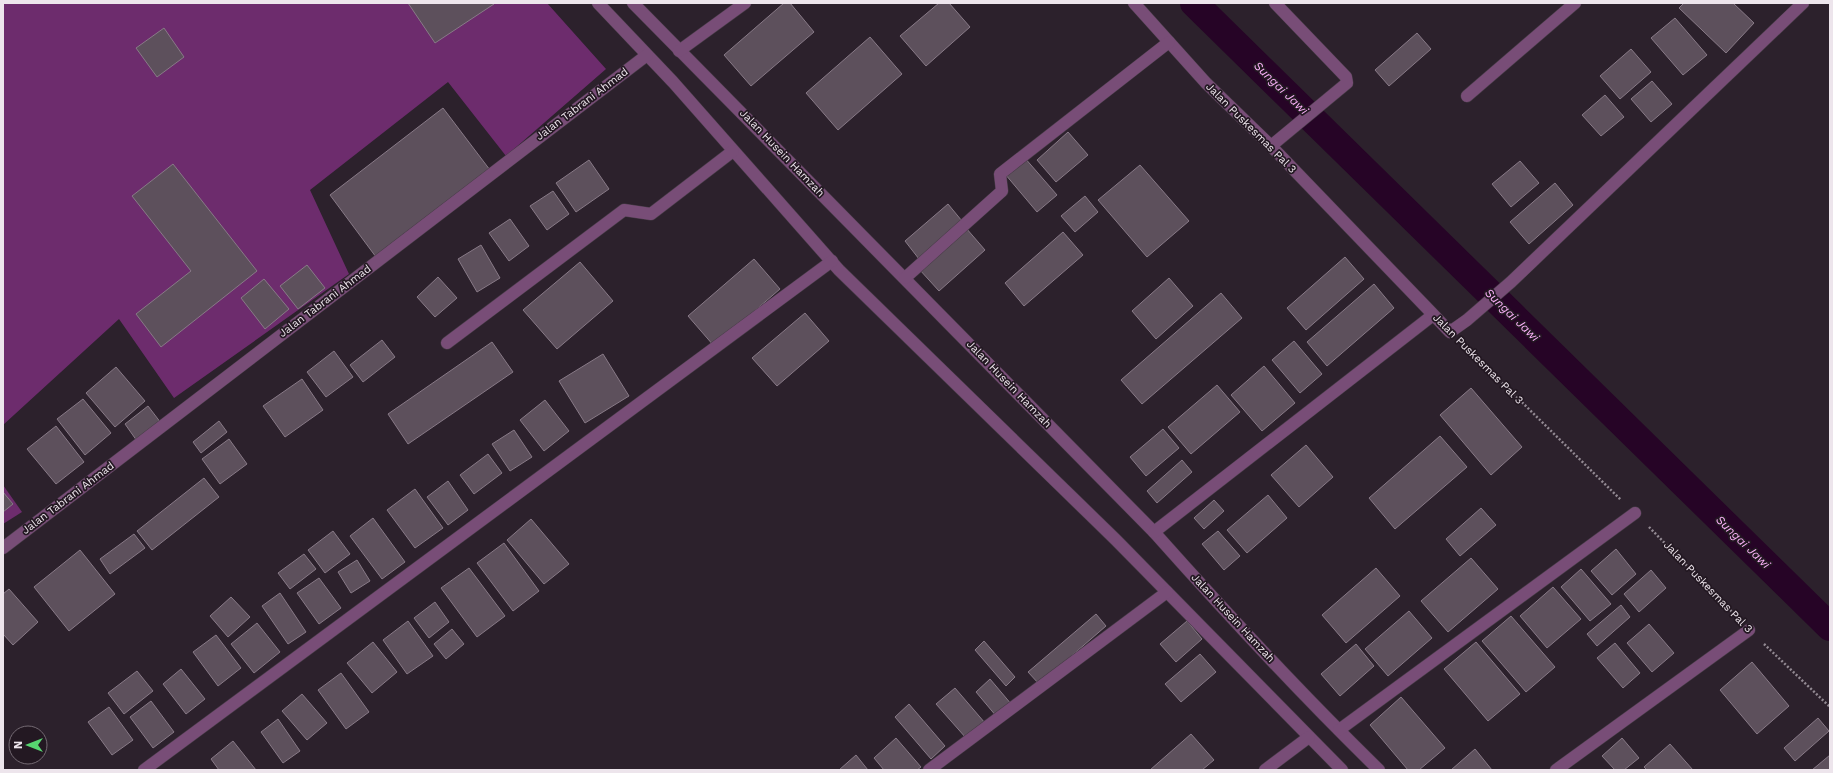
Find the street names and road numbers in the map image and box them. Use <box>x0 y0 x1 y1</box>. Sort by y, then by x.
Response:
street label: Jalan Tabrani Ahmad <box>533 65 631 143</box>
street label: Jalan Puskesmas Pal 3 <box>1203 80 1299 176</box>
street label: Jalan Husein Hamzah <box>737 107 827 199</box>
street label: Jalan Tabrani Ahmad <box>276 262 374 340</box>
street label: Jalan Puskesmas Pal 3 <box>1430 311 1526 407</box>
street label: Jalan Husein Hamzah <box>964 338 1054 430</box>
street label: Jalan Tabrani Ahmad <box>19 459 117 537</box>
street label: Jalan Puskesmas Pal 3 <box>1661 539 1755 635</box>
street label: Jalan Husein Hamzah <box>1189 571 1277 665</box>

